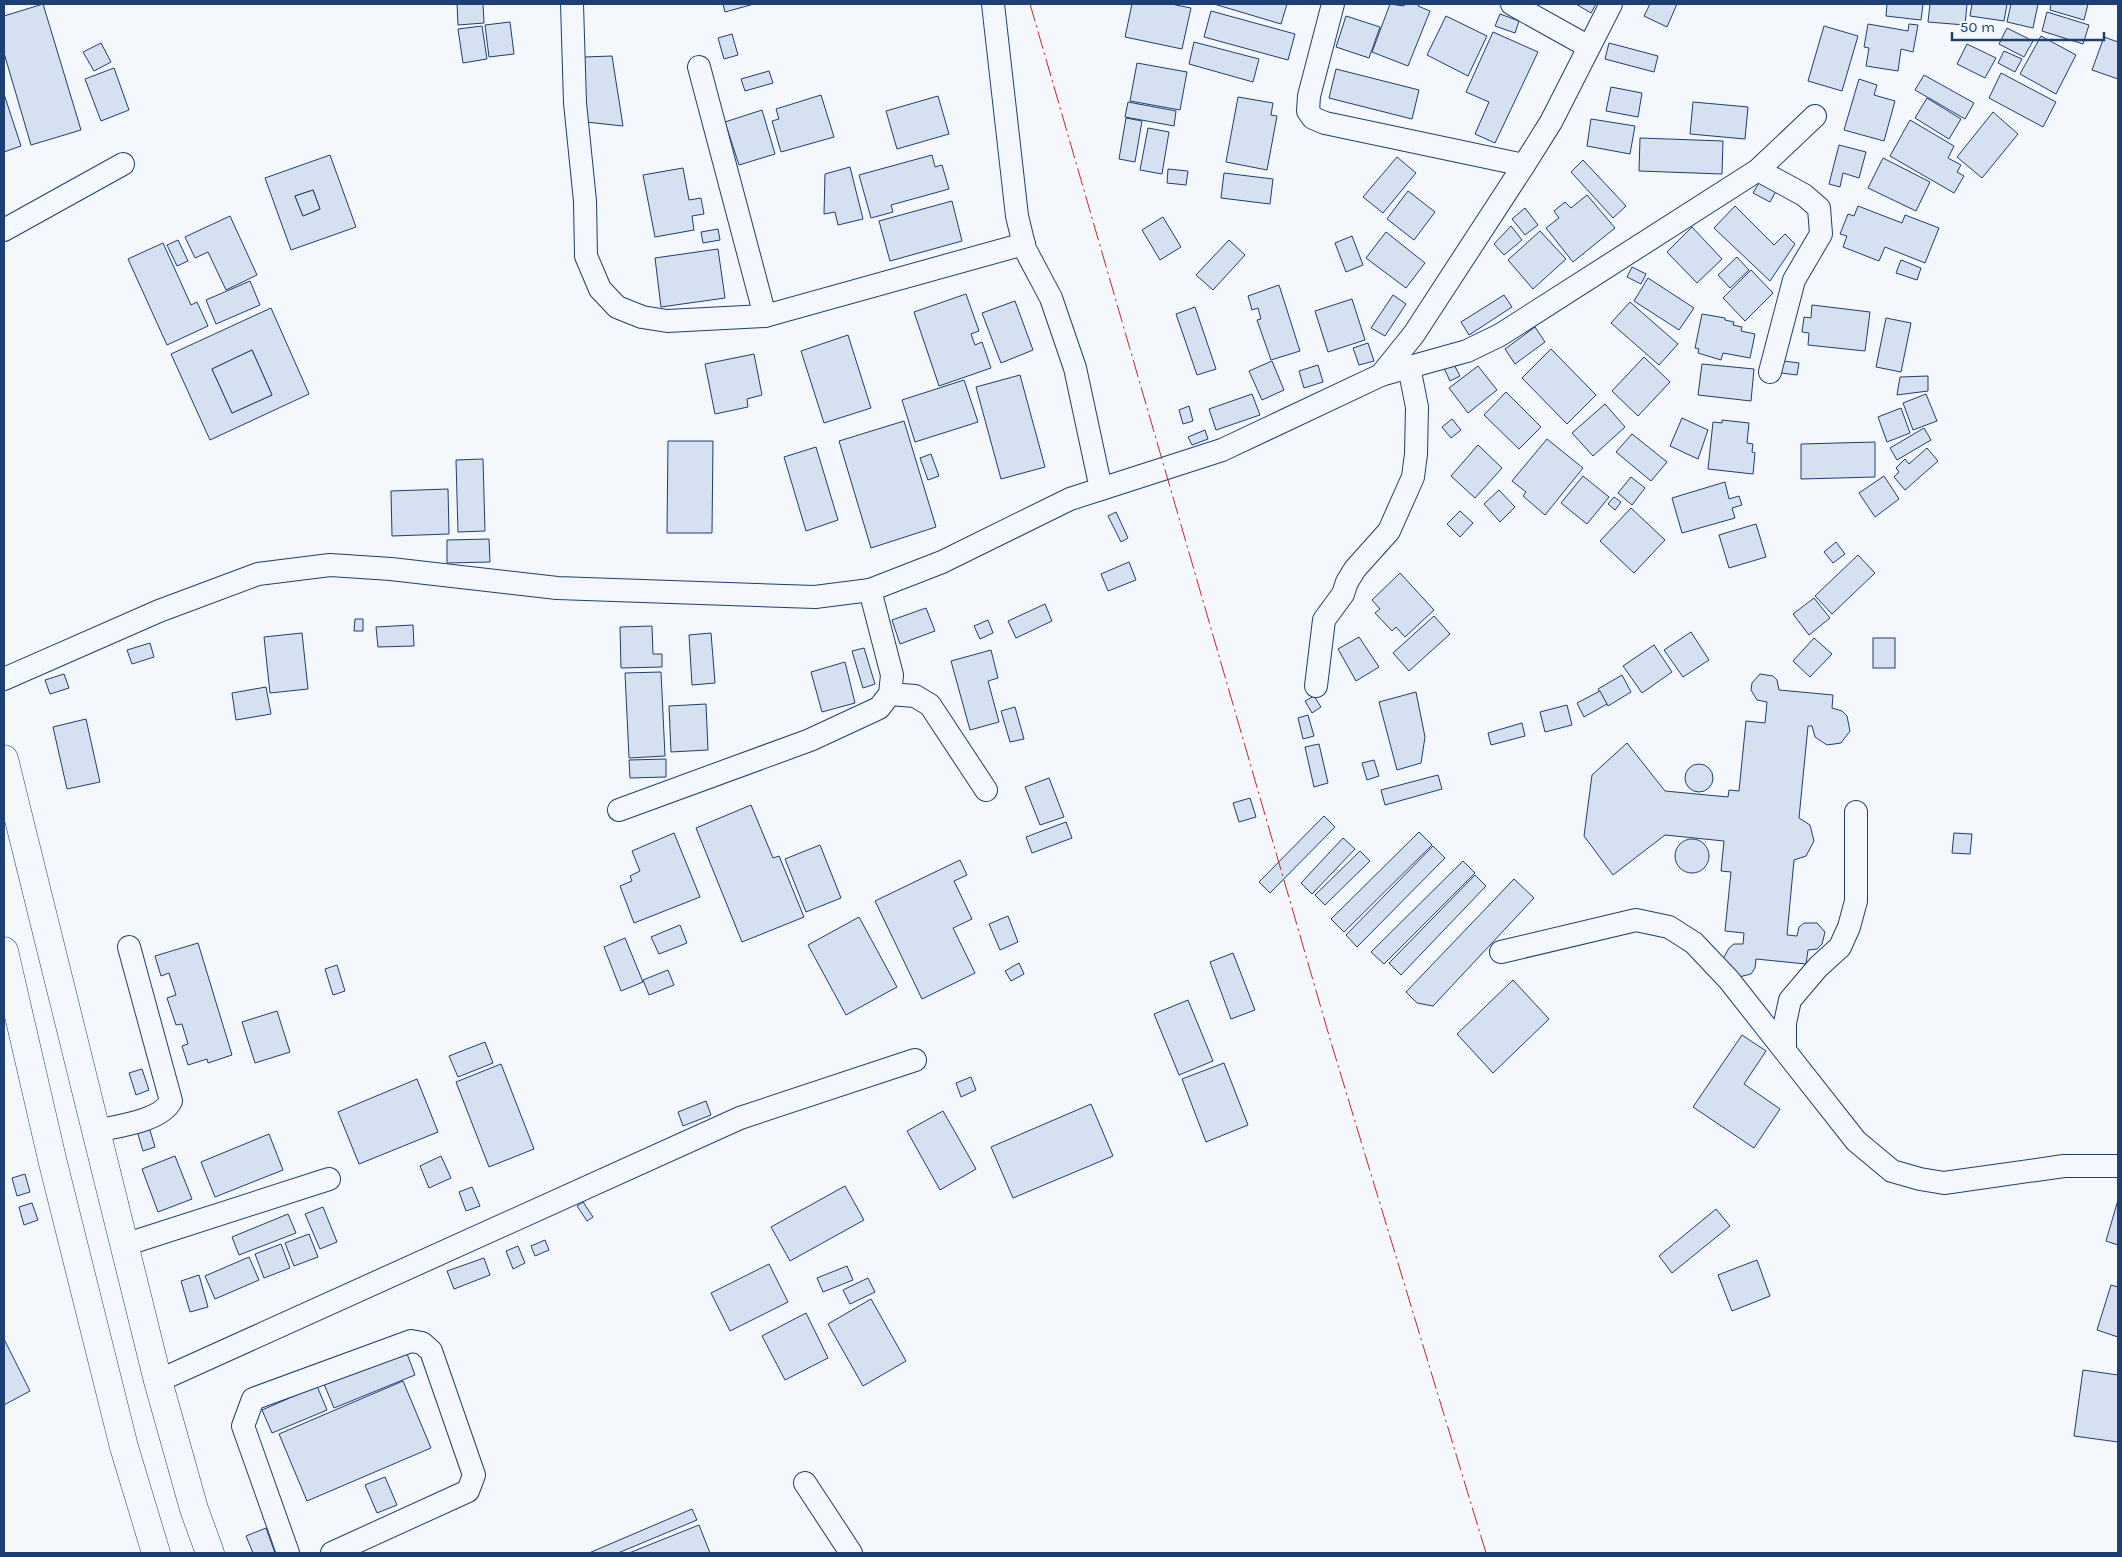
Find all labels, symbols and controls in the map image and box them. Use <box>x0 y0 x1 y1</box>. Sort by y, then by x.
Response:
scale bar <box>1952 10 2104 42</box>
text: 50 m <box>1960 18 1995 36</box>

